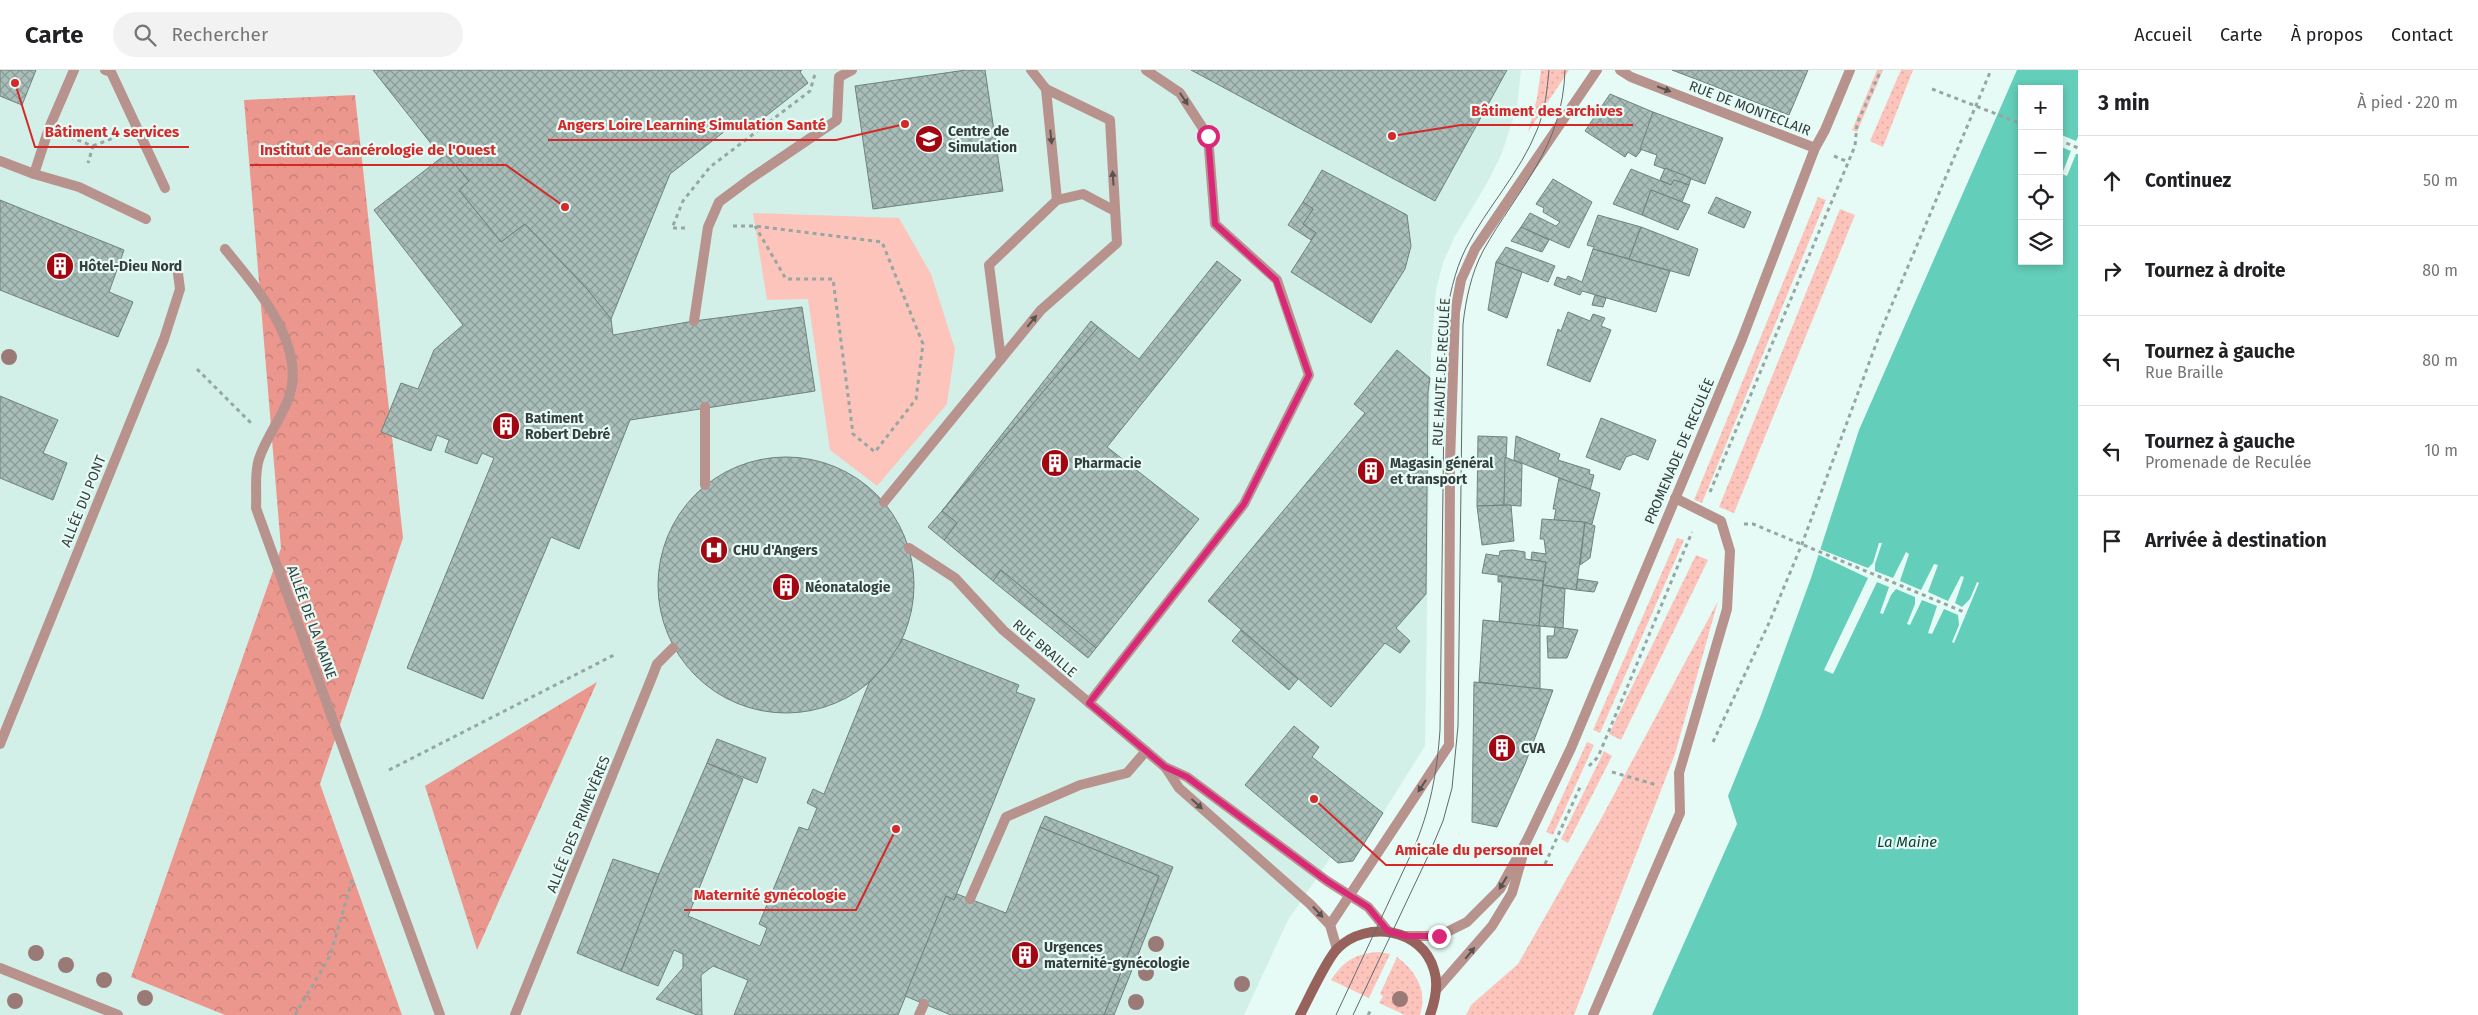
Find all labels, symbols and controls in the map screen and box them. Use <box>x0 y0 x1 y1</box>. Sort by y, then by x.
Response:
search box <box>113 12 463 57</box>
text: Carte <box>25 21 83 49</box>
icon: search <box>131 21 159 49</box>
text: Rechercher <box>171 23 268 46</box>
text: Accueil <box>2134 24 2192 46</box>
text: Carte <box>2220 24 2263 46</box>
text: À propos <box>2291 24 2363 46</box>
text: Contact <box>2391 24 2453 46</box>
street label: RUE DE MONTECLAIR <box>1687 77 1814 140</box>
map controls <box>2018 85 2063 265</box>
button: + <box>2018 85 2063 130</box>
one-way arrow <box>1657 86 1672 94</box>
text: 3 min <box>2098 90 2150 116</box>
one-way arrow <box>1180 93 1189 106</box>
text: À pied · 220 m <box>2357 93 2458 112</box>
callout: Bâtiment des archives <box>1461 95 1633 125</box>
text: Bâtiment des archives <box>1471 102 1623 120</box>
callout: Angers Loire Learning Simulation Santé <box>548 110 836 140</box>
text: Angers Loire Learning Simulation Santé <box>557 116 826 134</box>
callout: Bâtiment 4 services <box>35 117 189 147</box>
text: Bâtiment 4 services <box>45 123 179 141</box>
place label: Centre de Simulation <box>948 123 1017 156</box>
school or university icon: Centre de Simulation <box>914 124 944 154</box>
route start <box>1197 125 1220 148</box>
one-way arrow <box>1047 130 1055 146</box>
button: − <box>2018 130 2063 175</box>
callout: Institut de Cancérologie de l'Ouest <box>250 135 506 165</box>
text: Institut de Cancérologie de l'Ouest <box>260 141 496 159</box>
icon: ahead <box>2098 167 2126 195</box>
text: Continuez <box>2145 169 2231 192</box>
one-way arrow <box>1109 170 1117 186</box>
text: 50 m <box>2423 171 2458 190</box>
button: locate <box>2018 175 2063 220</box>
button: layers <box>2018 220 2063 265</box>
building icon: Hôtel-Dieu Nord <box>45 251 75 281</box>
icon: right <box>2098 257 2126 285</box>
place label: Hôtel-Dieu Nord <box>79 258 182 275</box>
text: Tournez à droite <box>2145 259 2286 282</box>
text: 80 m <box>2422 261 2458 280</box>
street label: RUE HAUTE DE RECULÉE <box>1428 297 1454 447</box>
one-way arrow <box>1027 315 1038 328</box>
text: Tournez à gauche <box>2145 340 2295 363</box>
icon: left <box>2098 347 2126 375</box>
text: 80 m <box>2422 351 2458 370</box>
text: Rue Braille <box>2145 363 2224 382</box>
street label: PROMENADE DE RECULÉE <box>1640 375 1718 527</box>
place label: Batiment Robert Debré <box>525 410 610 443</box>
building icon: Batiment Robert Debré <box>491 411 521 441</box>
text: Tournez à gauche <box>2145 430 2295 453</box>
icon: left <box>2098 437 2126 465</box>
text: 10 m <box>2424 441 2458 460</box>
building icon: Pharmacie <box>1040 448 1070 478</box>
street label: ALLÉE DU PONT <box>56 452 110 549</box>
text: Promenade de Reculée <box>2145 453 2312 472</box>
place label: Pharmacie <box>1074 455 1142 472</box>
place label: Magasin général et transport <box>1390 455 1494 488</box>
building icon: Magasin général et transport <box>1356 456 1386 486</box>
icon: arrive <box>2098 527 2126 555</box>
text: Arrivée à destination <box>2145 529 2327 552</box>
hospital icon: CHU d'Angers <box>699 535 729 565</box>
place label: CHU d'Angers <box>733 542 818 559</box>
street label: ALLÉE DE LA MAINE <box>283 563 341 681</box>
building icon: Néonatalogie <box>771 572 801 602</box>
place label: Néonatalogie <box>805 579 891 596</box>
street label: RUE BRAILLE <box>1009 616 1080 681</box>
building icon: CVA <box>1487 733 1517 763</box>
place label: CVA <box>1521 740 1546 757</box>
street label: ALLÉE DES PRIMEVÈRES <box>542 753 614 895</box>
one-way arrow <box>1418 779 1427 792</box>
one-way arrow <box>1190 798 1202 810</box>
water label: La Maine <box>1877 833 1937 851</box>
callout: Amicale du personnel <box>1386 835 1553 865</box>
text: Amicale du personnel <box>1394 841 1543 859</box>
one-way arrow <box>1499 876 1508 889</box>
callout: Maternité gynécologie <box>684 880 856 910</box>
text: Maternité gynécologie <box>694 886 846 904</box>
one-way arrow <box>1312 906 1324 918</box>
route end <box>1428 925 1451 948</box>
place label: Urgences maternité-gynécologie <box>1044 939 1190 972</box>
building icon: Urgences maternité-gynécologie <box>1010 940 1040 970</box>
one-way arrow <box>1464 947 1475 960</box>

